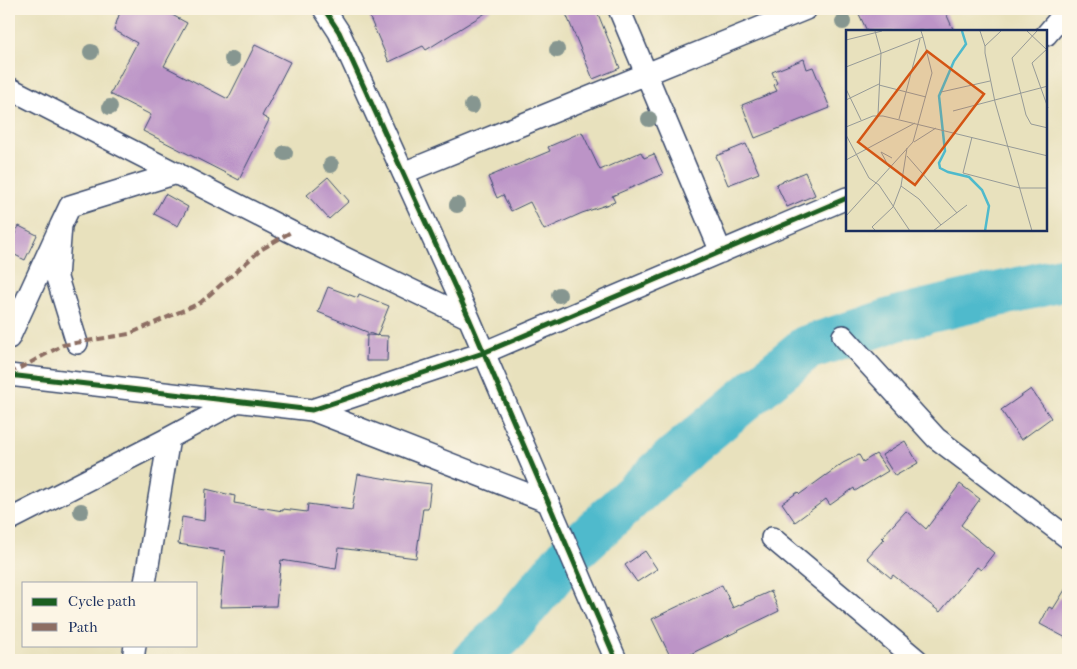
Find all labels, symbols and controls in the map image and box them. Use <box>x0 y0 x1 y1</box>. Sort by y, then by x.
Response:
inset map <box>846 30 1047 231</box>
legend <box>22 582 198 646</box>
text: Cycle path <box>68 592 136 610</box>
text: Path <box>68 618 98 636</box>

